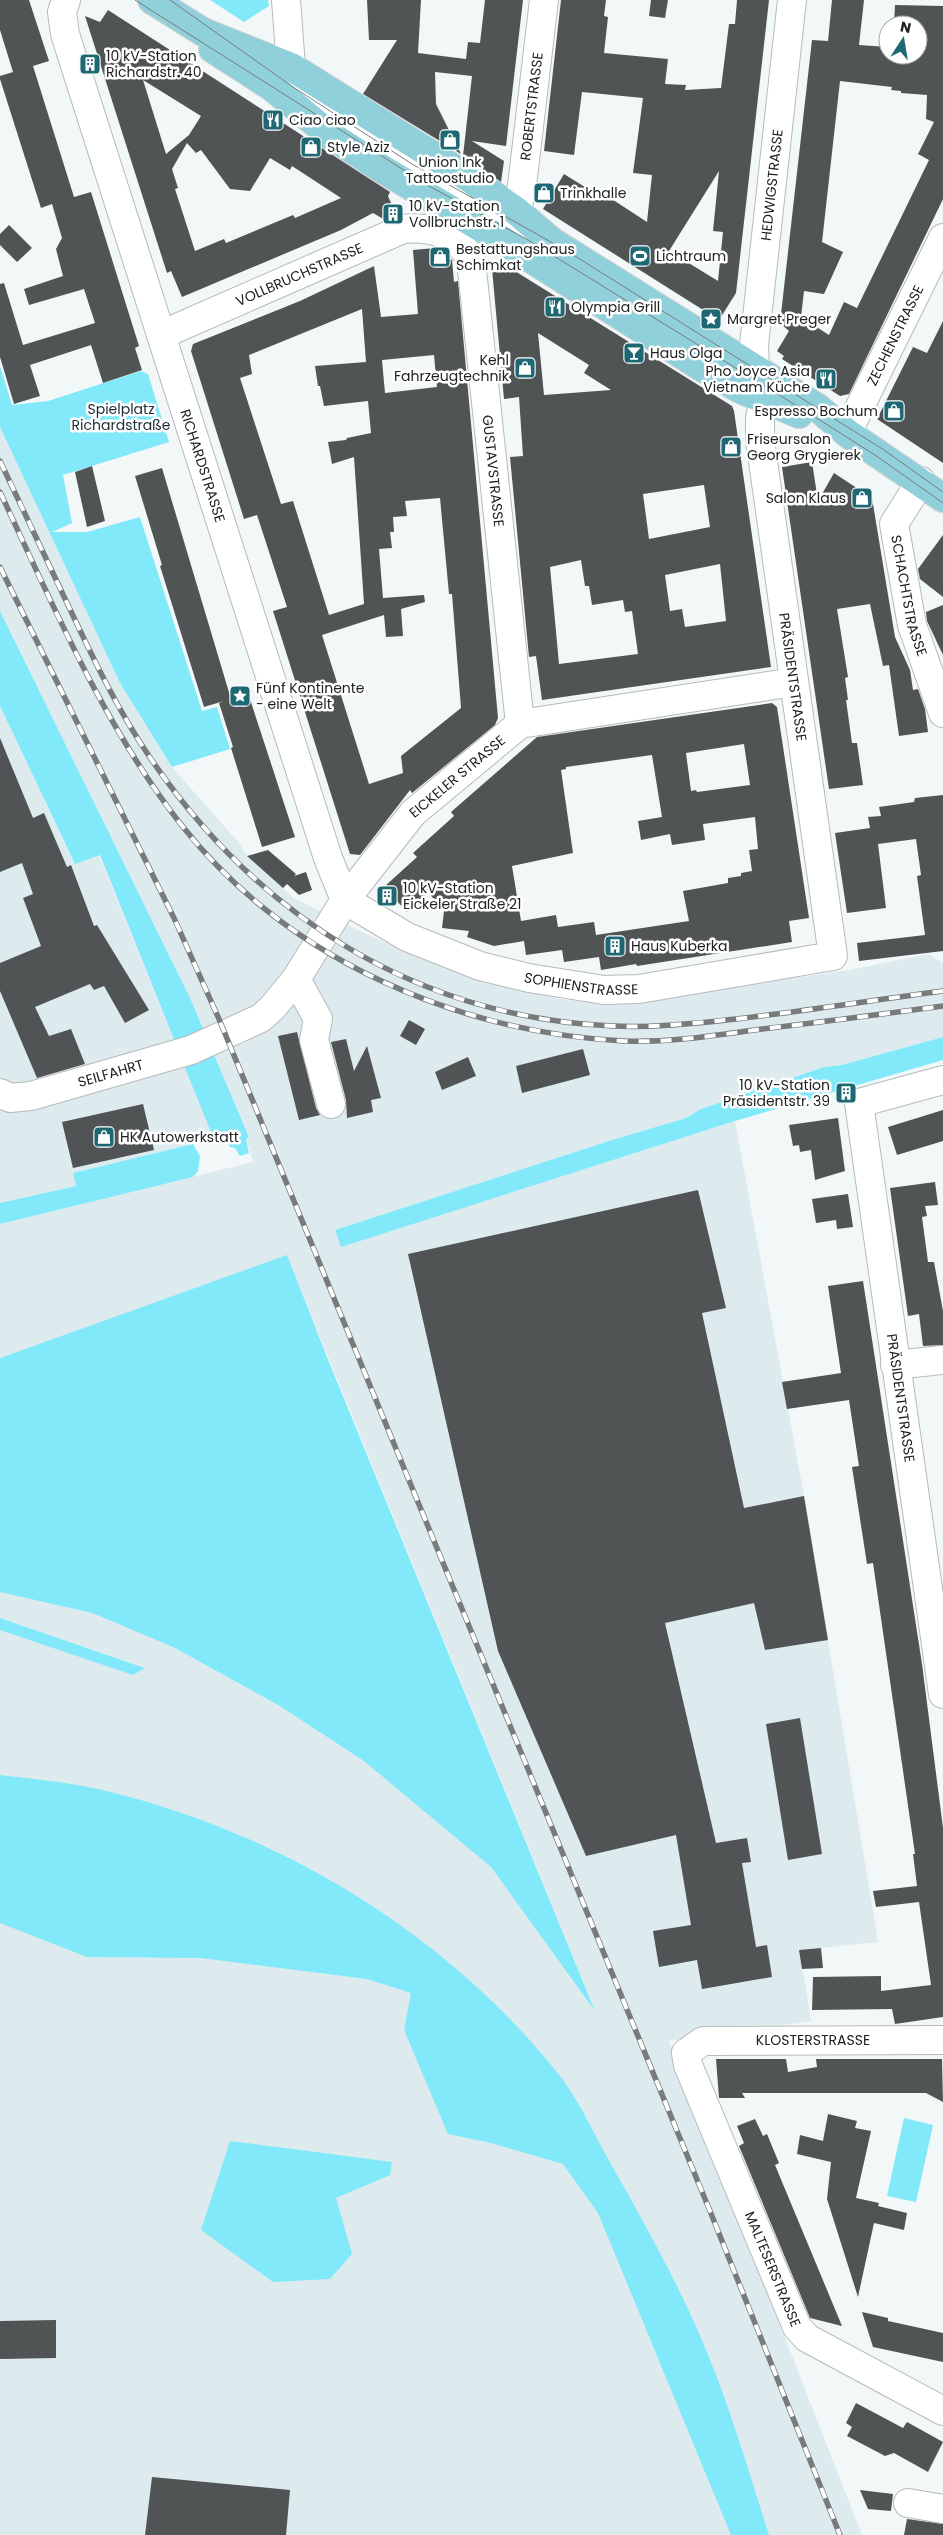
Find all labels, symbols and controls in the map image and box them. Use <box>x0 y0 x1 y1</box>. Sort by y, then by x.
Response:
north arrow <box>878 15 928 65</box>
text: N <box>898 16 913 38</box>
place label: 10 kV-Station Richardstr. 40 <box>106 46 201 82</box>
street label: ROBERTSTRASSE <box>515 51 548 162</box>
building icon: 10 kV-Station Richardstr. 40 <box>78 52 102 76</box>
restaurant icon: Ciao ciao <box>261 108 285 132</box>
place label: Ciao ciao <box>289 110 356 130</box>
shop icon: Union Ink Tattoostudio <box>438 128 462 152</box>
street label: HEDWIGSTRASSE <box>756 128 788 242</box>
shop icon: Style Aziz <box>299 135 323 159</box>
place label: Style Aziz <box>327 137 390 157</box>
place label: Union Ink Tattoostudio <box>406 152 494 188</box>
shop icon: Trinkhalle <box>532 181 556 205</box>
place label: Trinkhalle <box>560 183 627 203</box>
place label: 10 kV-Station Vollbruchstr. 1 <box>409 196 504 232</box>
building icon: 10 kV-Station Vollbruchstr. 1 <box>381 202 405 226</box>
street label: VOLLBRUCHSTRASSE <box>233 238 366 311</box>
place label: Bestattungshaus Schimkat <box>456 239 575 275</box>
sports icon: Lichtraum <box>628 244 652 268</box>
shop icon: Bestattungshaus Schimkat <box>428 245 452 269</box>
place label: Lichtraum <box>656 246 726 266</box>
street label: ZECHENSTRASSE <box>862 282 928 389</box>
restaurant icon: Olympia Grill <box>543 295 567 319</box>
place label: Olympia Grill <box>571 297 660 317</box>
place icon: Margret Preger <box>699 307 723 331</box>
place label: Margret Preger <box>727 309 831 329</box>
bar icon: Haus Olga <box>622 341 646 365</box>
place label: Haus Olga <box>650 343 723 363</box>
place label: Kehl Fahrzeugtechnik <box>394 350 510 386</box>
shop icon: Kehl Fahrzeugtechnik <box>513 356 537 380</box>
place label: Pho Joyce Asia Vietnam Küche <box>703 361 810 397</box>
restaurant icon: Pho Joyce Asia Vietnam Küche <box>814 367 838 391</box>
park label: Spielplatz Richardstraße <box>72 399 171 435</box>
shop icon: Espresso Bochum <box>882 399 906 423</box>
place label: Espresso Bochum <box>754 401 878 421</box>
street label: RICHARDSTRASSE <box>175 407 230 525</box>
street label: GUSTAVSTRASSE <box>477 414 509 528</box>
place label: Friseursalon Georg Grygierek <box>747 429 861 465</box>
shop icon: Friseursalon Georg Grygierek <box>719 435 743 459</box>
shop icon: Salon Klaus <box>850 486 874 510</box>
place label: Salon Klaus <box>766 488 846 508</box>
street label: SCHACHTSTRASSE <box>886 533 932 659</box>
street label: PRÄSIDENTSTRASSE <box>774 611 812 743</box>
place label: Fünf Kontinente - eine Welt <box>256 678 365 714</box>
place icon: Fünf Kontinente - eine Welt <box>228 684 252 708</box>
street label: EICKELER STRASSE <box>405 730 510 822</box>
place label: 10 kV-Station Eickeler Straße 21 <box>403 878 522 914</box>
building icon: 10 kV-Station Eickeler Straße 21 <box>375 884 399 908</box>
building icon: Haus Kuberka <box>603 934 627 958</box>
place label: Haus Kuberka <box>631 936 728 956</box>
street label: SOPHIENSTRASSE <box>522 967 639 1000</box>
street label: SEILFAHRT <box>75 1054 146 1092</box>
place label: 10 kV-Station Präsidentstr. 39 <box>723 1075 830 1111</box>
building icon: 10 kV-Station Präsidentstr. 39 <box>834 1081 858 1105</box>
shop icon: HK Autowerkstatt <box>92 1125 116 1149</box>
place label: HK Autowerkstatt <box>120 1127 239 1147</box>
street label: PRÄSIDENTSTRASSE <box>882 1332 920 1464</box>
street label: KLOSTERSTRASSE <box>756 2030 870 2050</box>
street label: MALTESERSTRASSE <box>740 2208 806 2330</box>

